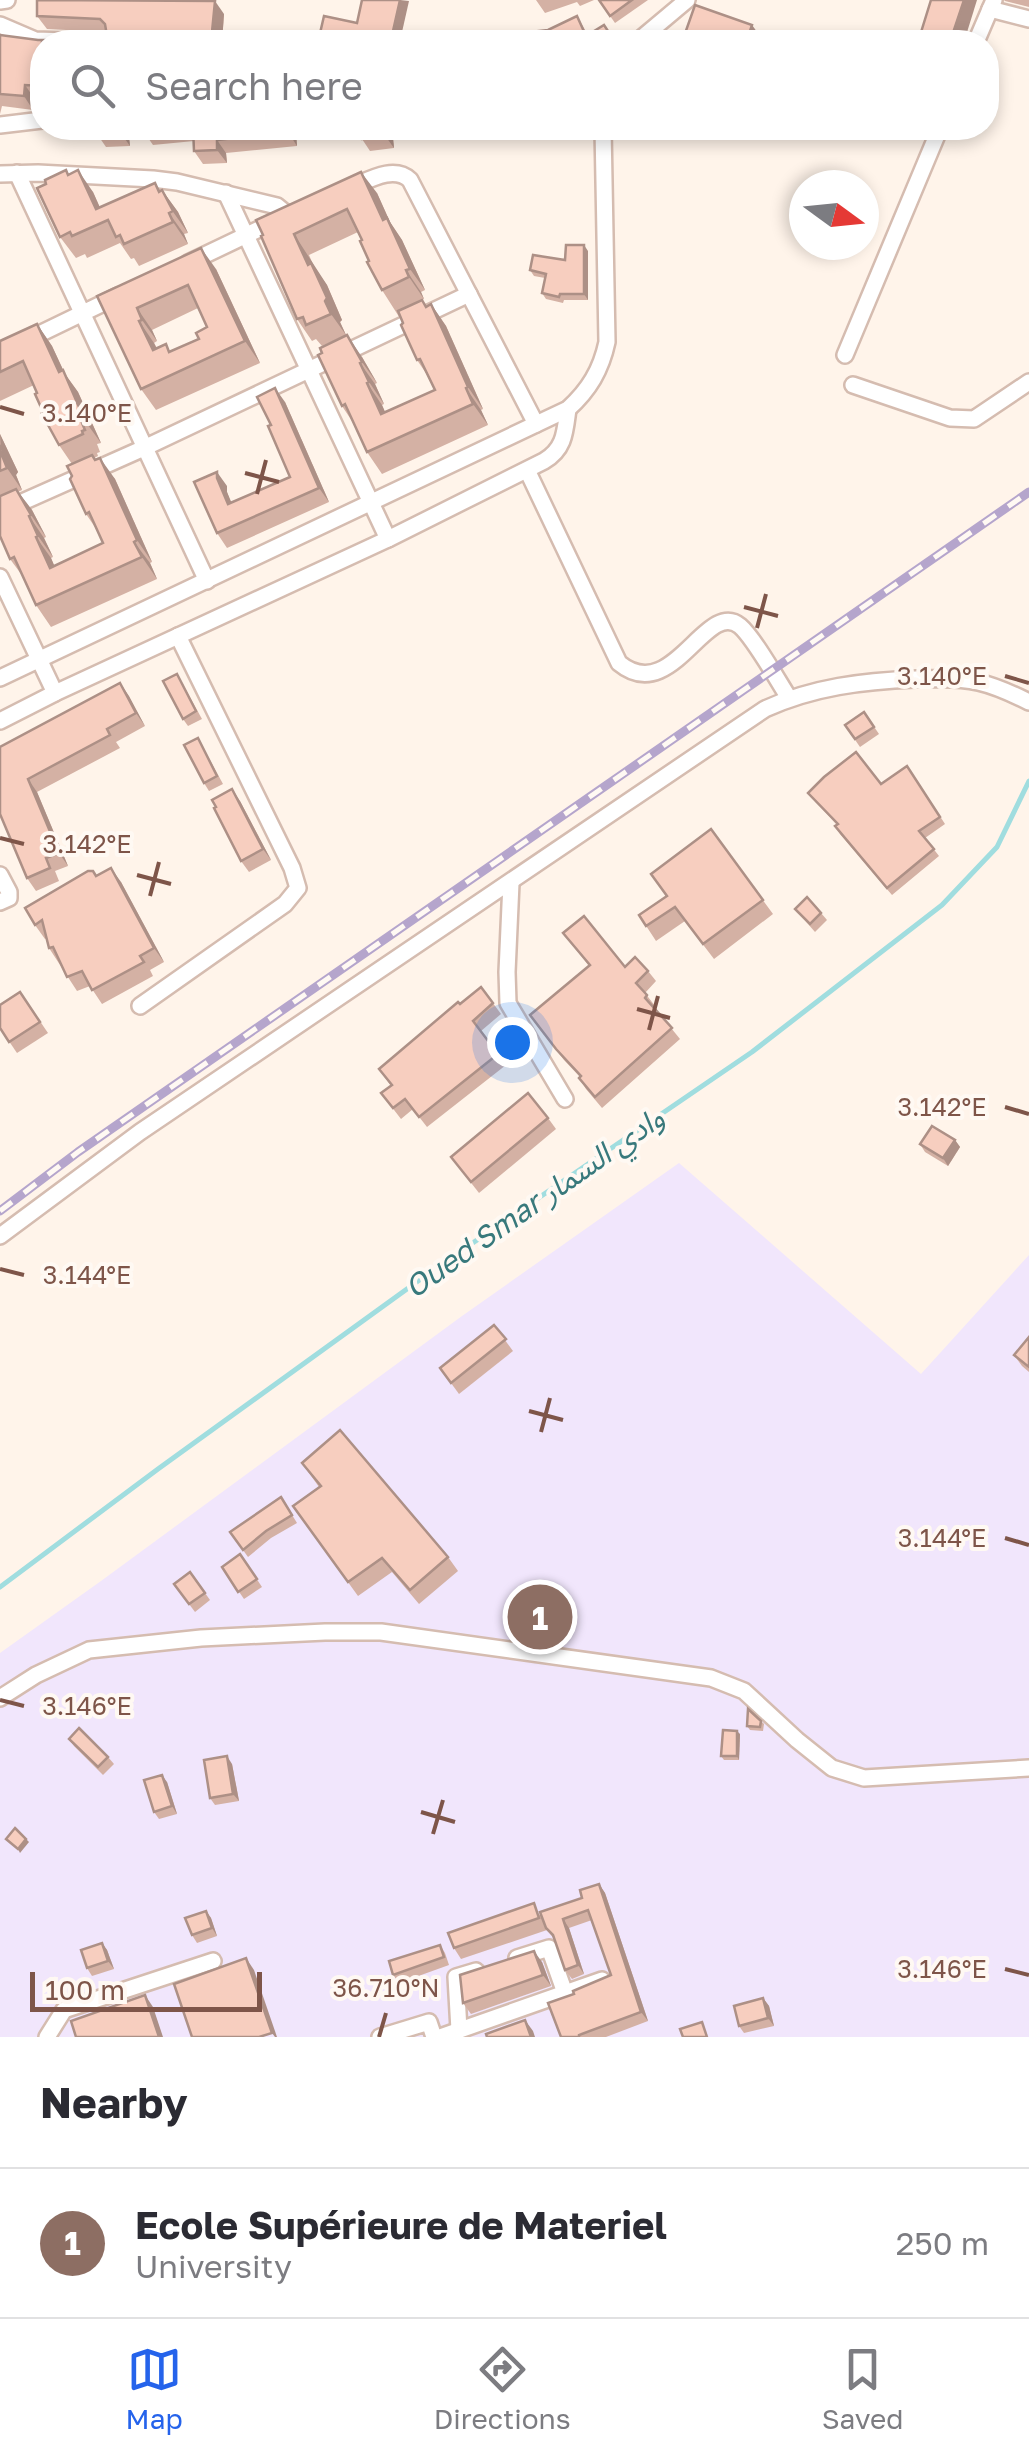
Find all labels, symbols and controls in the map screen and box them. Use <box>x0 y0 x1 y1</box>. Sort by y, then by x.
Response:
search box <box>30 30 999 140</box>
icon: search <box>65 58 120 113</box>
text: Search here <box>145 63 363 108</box>
north arrow <box>789 170 879 260</box>
text: 3.140°E <box>42 397 132 428</box>
text: 3.140°E <box>897 660 987 691</box>
text: 3.142°E <box>42 828 132 859</box>
your location <box>487 1017 538 1068</box>
text: 3.142°E <box>897 1091 987 1122</box>
water label: Oued Smar وادي السمار <box>397 1099 674 1310</box>
text: 3.144°E <box>43 1259 131 1290</box>
text: 3.144°E <box>898 1522 986 1553</box>
pin: 1 <box>508 1580 572 1654</box>
text: 3.146°E <box>42 1690 132 1721</box>
text: 3.146°E <box>897 1953 987 1984</box>
scale bar <box>30 1967 262 2012</box>
text: 36.710°N <box>333 1972 439 2003</box>
text: 100 m <box>45 1973 125 2006</box>
text: Nearby <box>40 2077 188 2127</box>
text: Ecole Supérieure de Materiel <box>135 2202 667 2247</box>
text: 1 <box>64 2224 81 2262</box>
text: 250 m <box>896 2224 989 2262</box>
text: University <box>135 2247 292 2285</box>
tab: Map <box>126 2342 183 2435</box>
tab: Directions <box>434 2342 571 2435</box>
tab: Saved <box>822 2342 903 2435</box>

